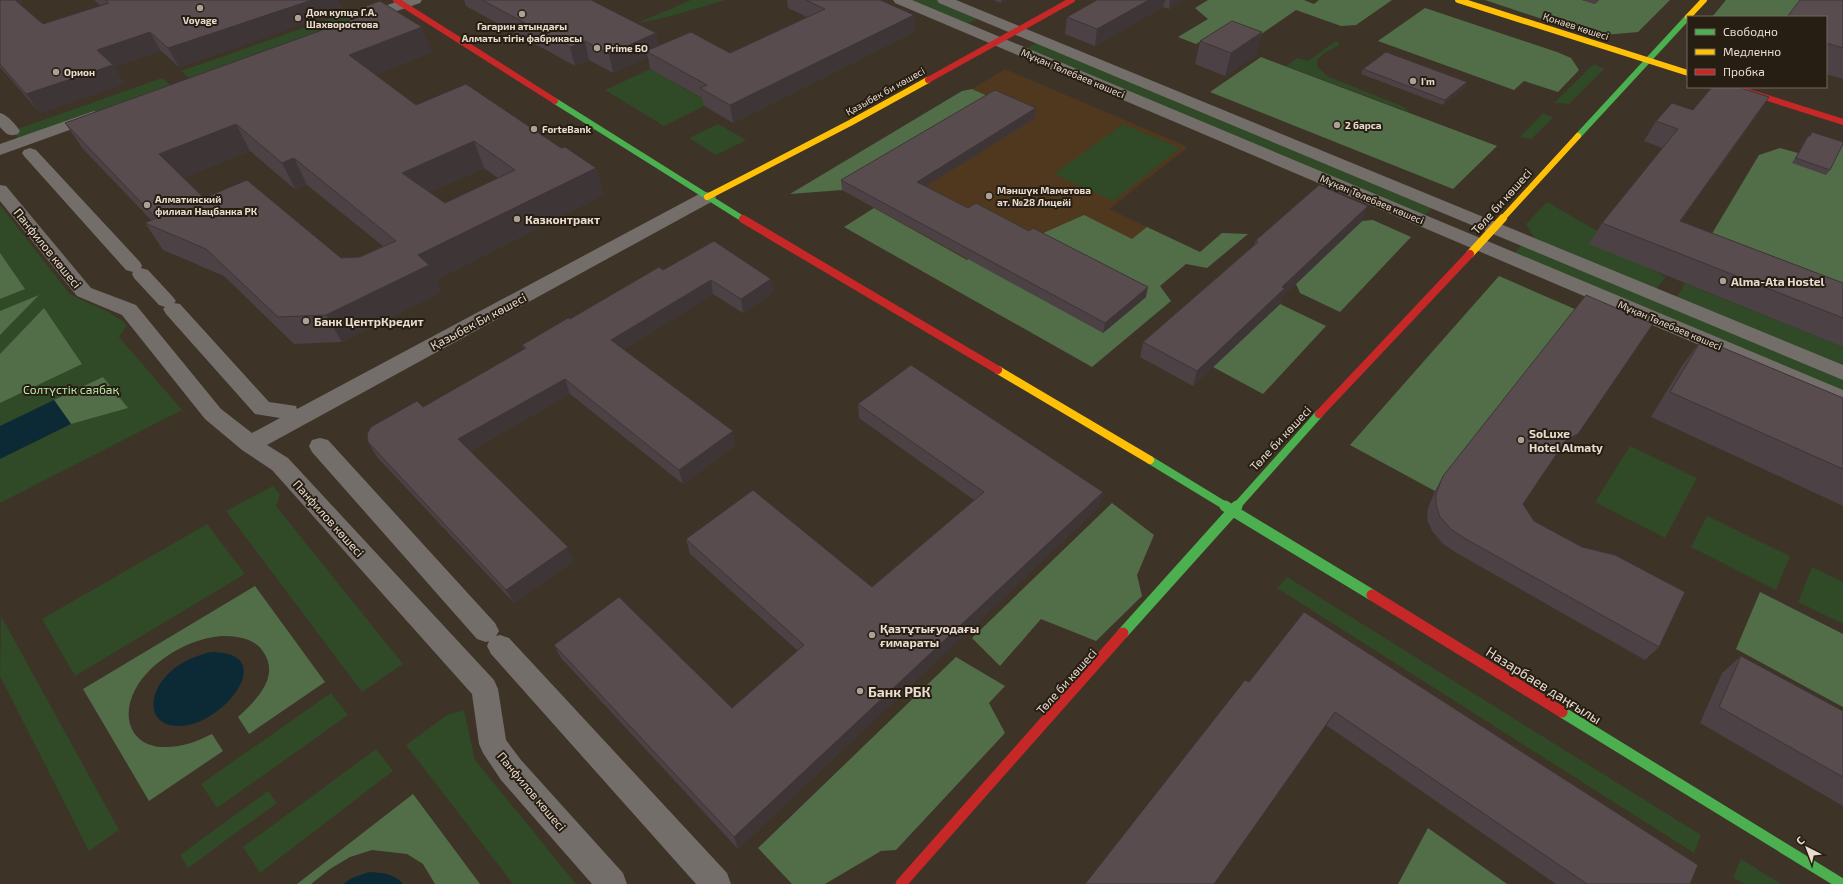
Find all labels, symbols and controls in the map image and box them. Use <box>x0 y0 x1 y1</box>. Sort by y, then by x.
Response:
marker: Voyage <box>195 3 205 13</box>
place label: Дом купца Г.А. Шахворостова <box>306 6 379 30</box>
marker: Гагарин атындағы Алматы тігін фабрикасы <box>517 9 527 19</box>
street label: Қонаев көшесі <box>1542 10 1610 42</box>
marker: Дом купца Г.А. Шахворостова <box>293 13 303 23</box>
place label: Voyage <box>183 14 218 27</box>
legend <box>1687 16 1827 88</box>
place label: Гагарин атындағы Алматы тігін фабрикасы <box>462 20 582 44</box>
text: Свободно <box>1723 24 1778 38</box>
place label: Prime БО <box>605 42 648 54</box>
marker: Prime БО <box>592 43 602 53</box>
text: Медленно <box>1723 44 1781 58</box>
street label: Мұқан Төлебаев көшесі <box>1019 46 1127 100</box>
street label: Қазыбек би көшесі <box>843 64 927 118</box>
text: Пробка <box>1723 64 1765 78</box>
place label: Орион <box>64 66 95 78</box>
marker: Орион <box>51 67 61 77</box>
place label: I'm <box>1421 75 1435 87</box>
marker: I'm <box>1408 76 1418 86</box>
place label: 2 барса <box>1345 119 1382 131</box>
marker: 2 барса <box>1332 120 1342 130</box>
place label: ForteBank <box>542 123 591 135</box>
marker: ForteBank <box>529 124 539 134</box>
street label: Төле би көшесі <box>1468 165 1534 237</box>
street label: Мұқан Төлебаев көшесі <box>1318 172 1426 226</box>
place label: Мәншүк Маметова ат. №28 Лицейі <box>997 184 1091 208</box>
marker: Мәншүк Маметова ат. №28 Лицейі <box>984 191 994 201</box>
place label: Алматинский филиал Нацбанка РК <box>155 193 258 217</box>
marker: Алматинский филиал Нацбанка РК <box>142 200 152 210</box>
street label: Панфилов көшесі <box>12 205 84 291</box>
place label: Казконтракт <box>525 212 600 226</box>
marker: Казконтракт <box>512 214 522 224</box>
place label: Alma-Ata Hostel <box>1731 274 1825 288</box>
marker: Alma-Ata Hostel <box>1718 276 1728 286</box>
street label: Қазыбек Би көшесі <box>428 290 528 352</box>
street label: Мұқан Төлебаев көшесі <box>1616 298 1724 352</box>
place label: Банк ЦентрКредит <box>314 314 424 328</box>
marker: Банк ЦентрКредит <box>301 316 311 326</box>
park label: Солтүстік саябақ <box>23 382 119 396</box>
street label: Төле би көшесі <box>1247 403 1313 473</box>
place label: SoLuxe Hotel Almaty <box>1529 426 1603 455</box>
marker: SoLuxe Hotel Almaty <box>1516 435 1526 445</box>
street label: Панфилов көшесі <box>291 477 367 559</box>
place label: Қазтұтығуодағы ғимараты <box>879 621 979 649</box>
marker: Қазтұтығуодағы ғимараты <box>867 630 877 640</box>
street label: Назарбаев даңғылы <box>1483 643 1605 727</box>
street label: Төле би көшесі <box>1033 645 1099 717</box>
place label: Банк РБК <box>868 683 931 700</box>
marker: Банк РБК <box>855 686 865 696</box>
street label: Панфилов көшесі <box>495 749 569 833</box>
north arrow <box>1787 828 1827 868</box>
text: С <box>1793 833 1807 847</box>

